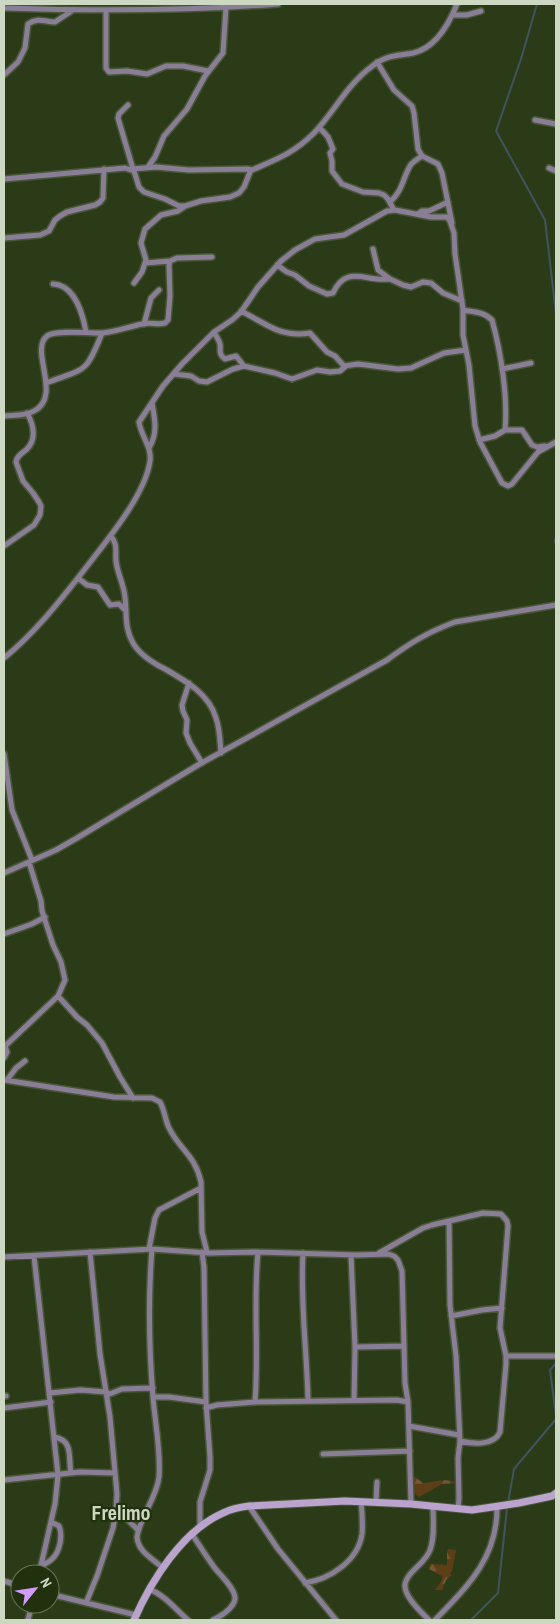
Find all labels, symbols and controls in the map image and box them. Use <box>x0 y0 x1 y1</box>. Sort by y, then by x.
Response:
district label: Frelimo <box>91 1499 151 1526</box>
north arrow <box>10 1564 60 1614</box>
text: N <box>36 1574 56 1591</box>

